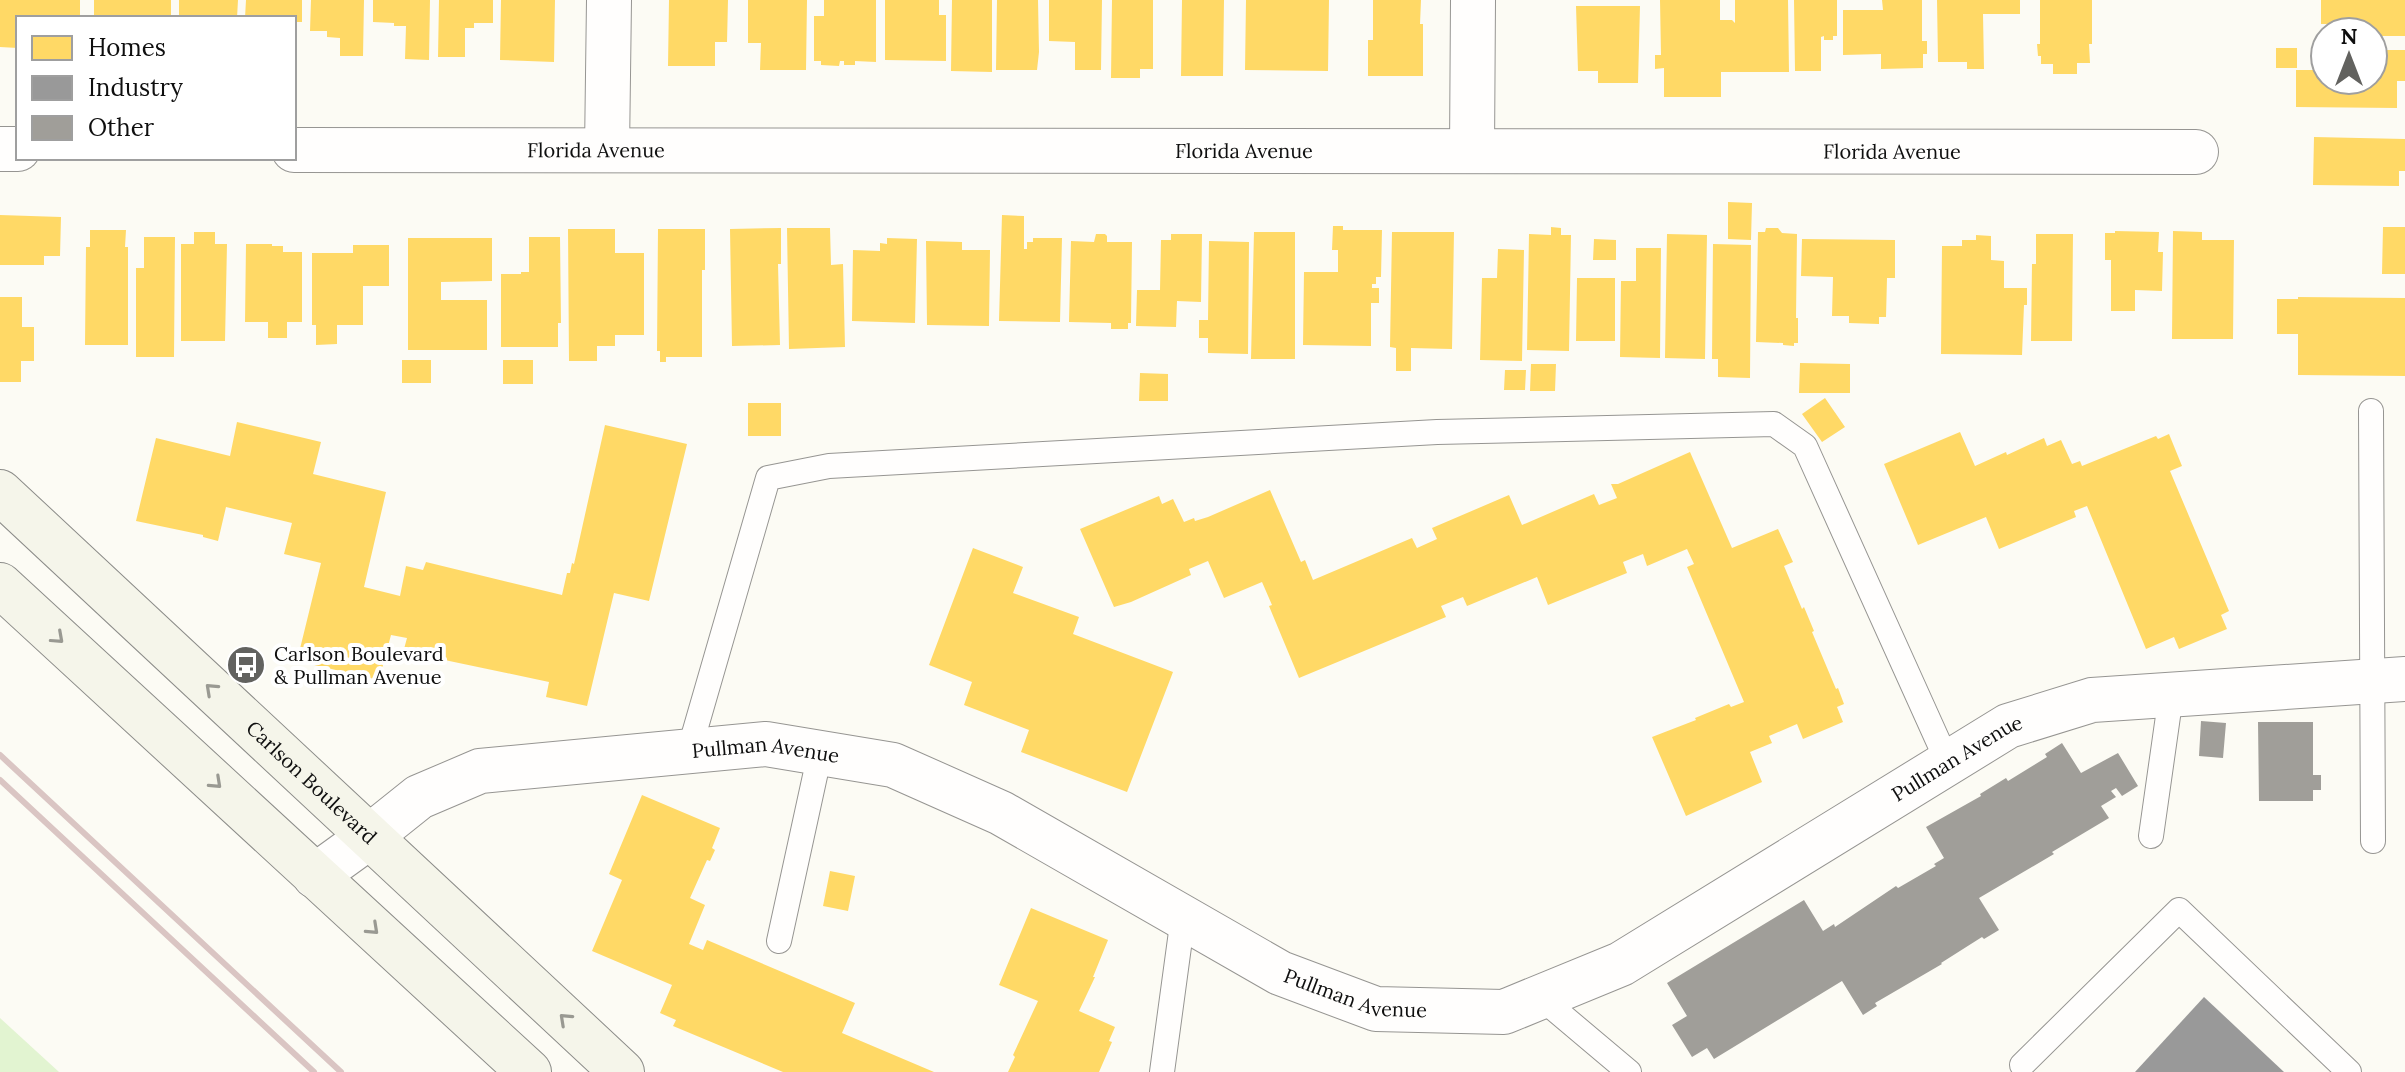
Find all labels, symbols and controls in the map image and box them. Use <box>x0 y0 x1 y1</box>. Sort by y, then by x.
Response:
legend <box>16 16 296 160</box>
north arrow <box>2309 16 2389 96</box>
text: N <box>2340 22 2358 50</box>
text: Homes <box>88 32 166 63</box>
text: Industry <box>88 72 183 103</box>
text: Other <box>88 112 155 143</box>
street label: Florida Avenue <box>527 137 665 162</box>
street label: Florida Avenue <box>1175 138 1313 163</box>
street label: Florida Avenue <box>1823 139 1961 164</box>
one-way arrow <box>48 628 63 642</box>
place label: Carlson Boulevard & Pullman Avenue <box>274 641 444 689</box>
bus stop icon: Carlson Boulevard & Pullman Avenue <box>225 644 267 686</box>
one-way arrow <box>205 685 220 699</box>
street label: Pullman Avenue <box>1887 709 2025 807</box>
street label: Carlson Boulevard <box>241 715 383 849</box>
street label: Pullman Avenue <box>691 731 841 768</box>
one-way arrow <box>207 774 221 789</box>
one-way arrow <box>363 920 378 934</box>
street label: Pullman Avenue <box>1280 963 1427 1022</box>
one-way arrow <box>560 1014 574 1028</box>

